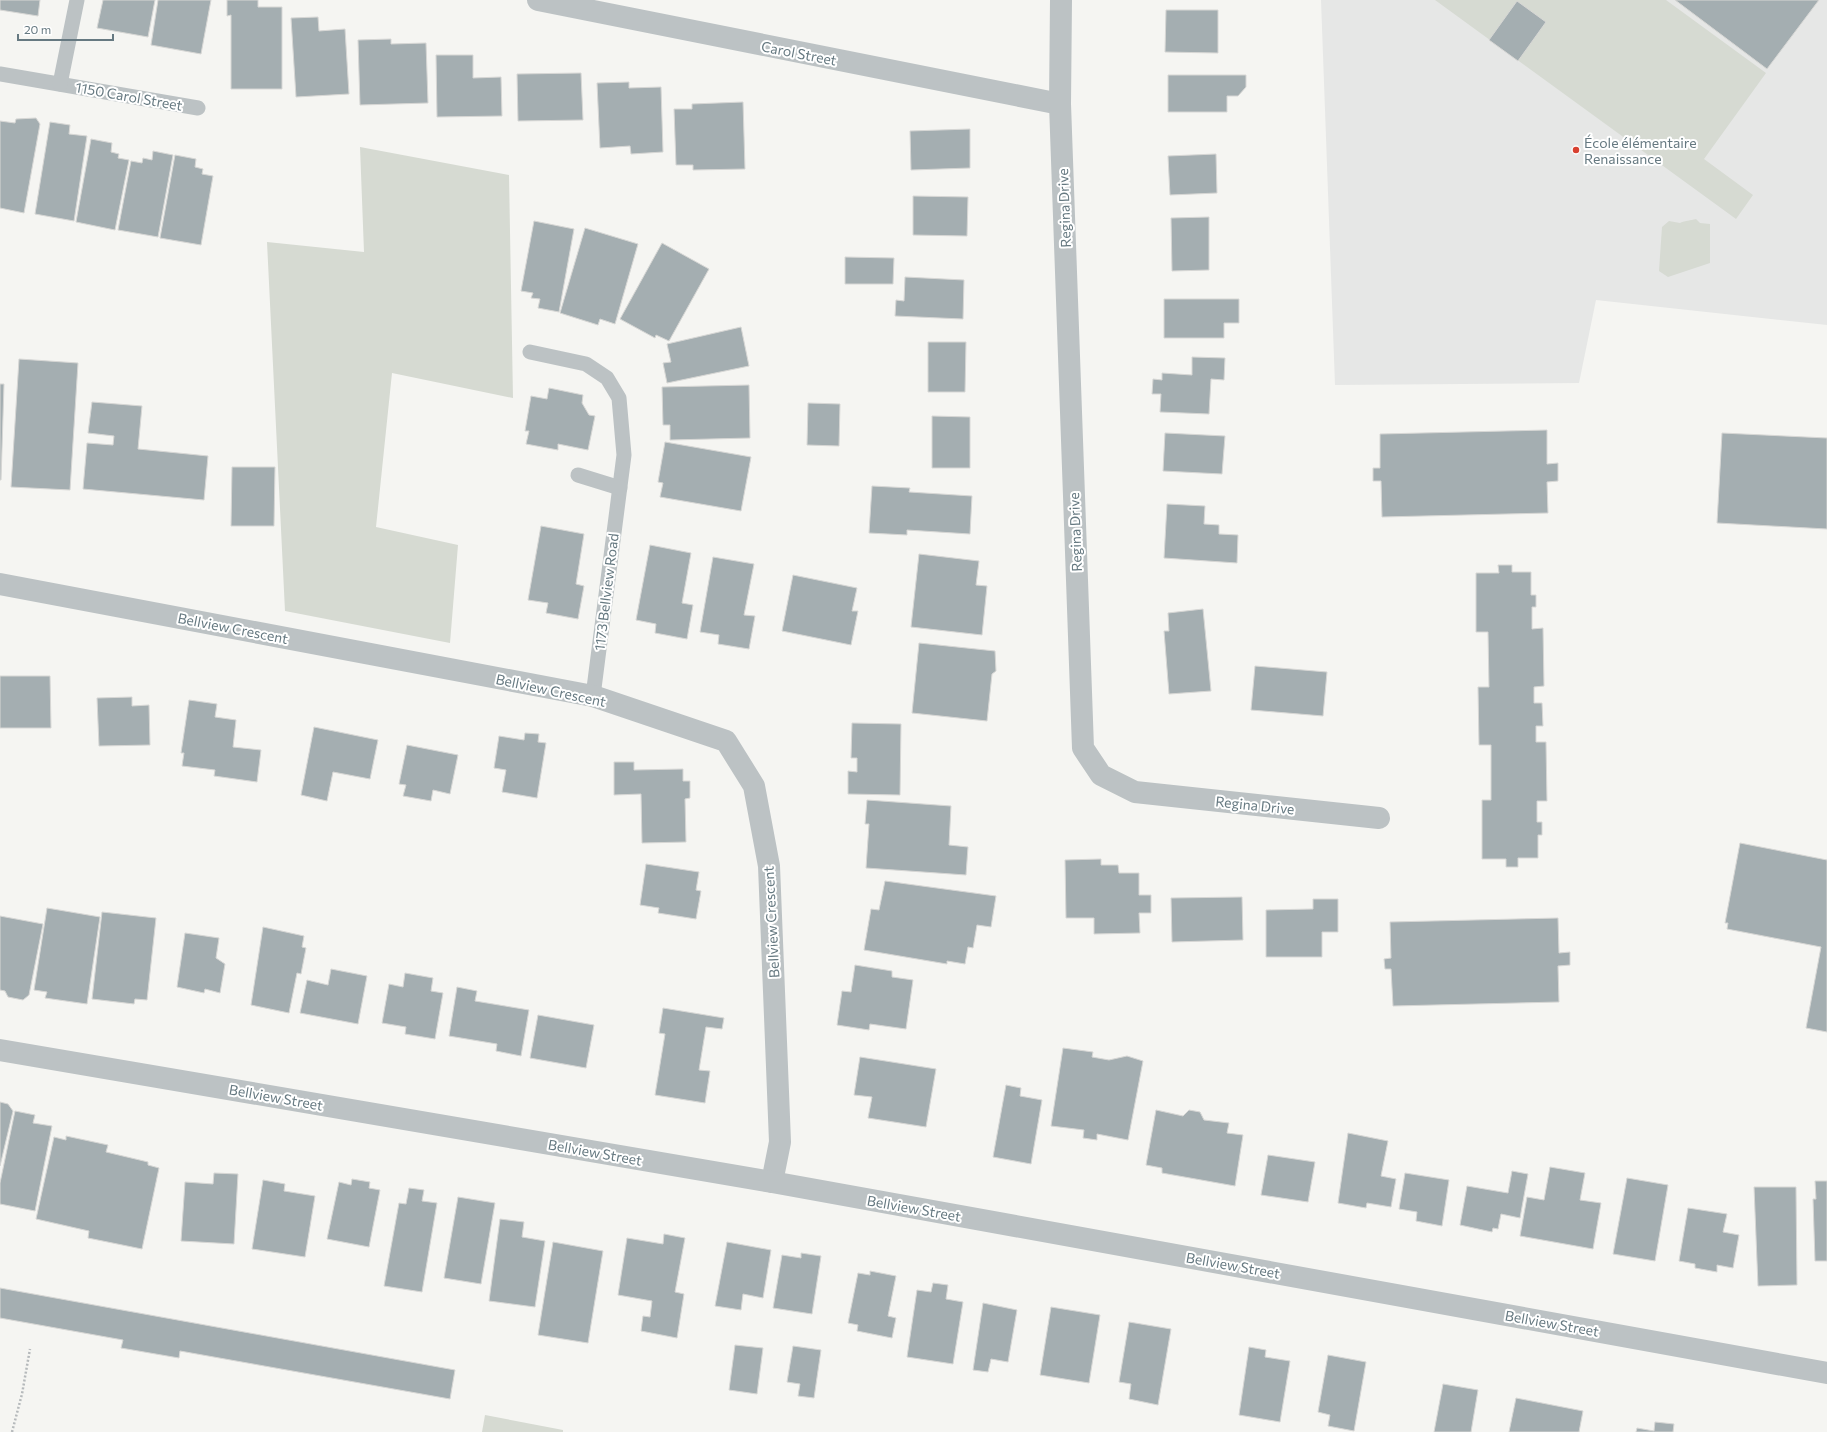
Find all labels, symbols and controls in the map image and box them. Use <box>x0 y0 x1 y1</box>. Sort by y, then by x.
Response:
scale bar <box>18 16 113 42</box>
text: 20 m <box>24 22 51 36</box>
street label: Carol Street <box>760 37 838 69</box>
street label: 1150 Carol Street <box>74 78 184 114</box>
place label: École élémentaire Renaissance <box>1584 134 1697 167</box>
marker: École élémentaire Renaissance <box>1571 145 1581 155</box>
street label: Regina Drive <box>1054 168 1074 248</box>
street label: Regina Drive <box>1065 492 1085 572</box>
street label: 1173 Bellview Road <box>590 532 622 652</box>
street label: Bellview Crescent <box>176 609 290 647</box>
street label: Bellview Crescent <box>494 670 608 710</box>
street label: Regina Drive <box>1215 792 1295 818</box>
street label: Bellview Crescent <box>760 865 782 978</box>
street label: Bellview Street <box>228 1080 324 1114</box>
street label: Bellview Street <box>547 1135 643 1169</box>
street label: Bellview Street <box>866 1191 962 1225</box>
street label: Bellview Street <box>1185 1248 1281 1282</box>
street label: Bellview Street <box>1504 1306 1600 1340</box>

